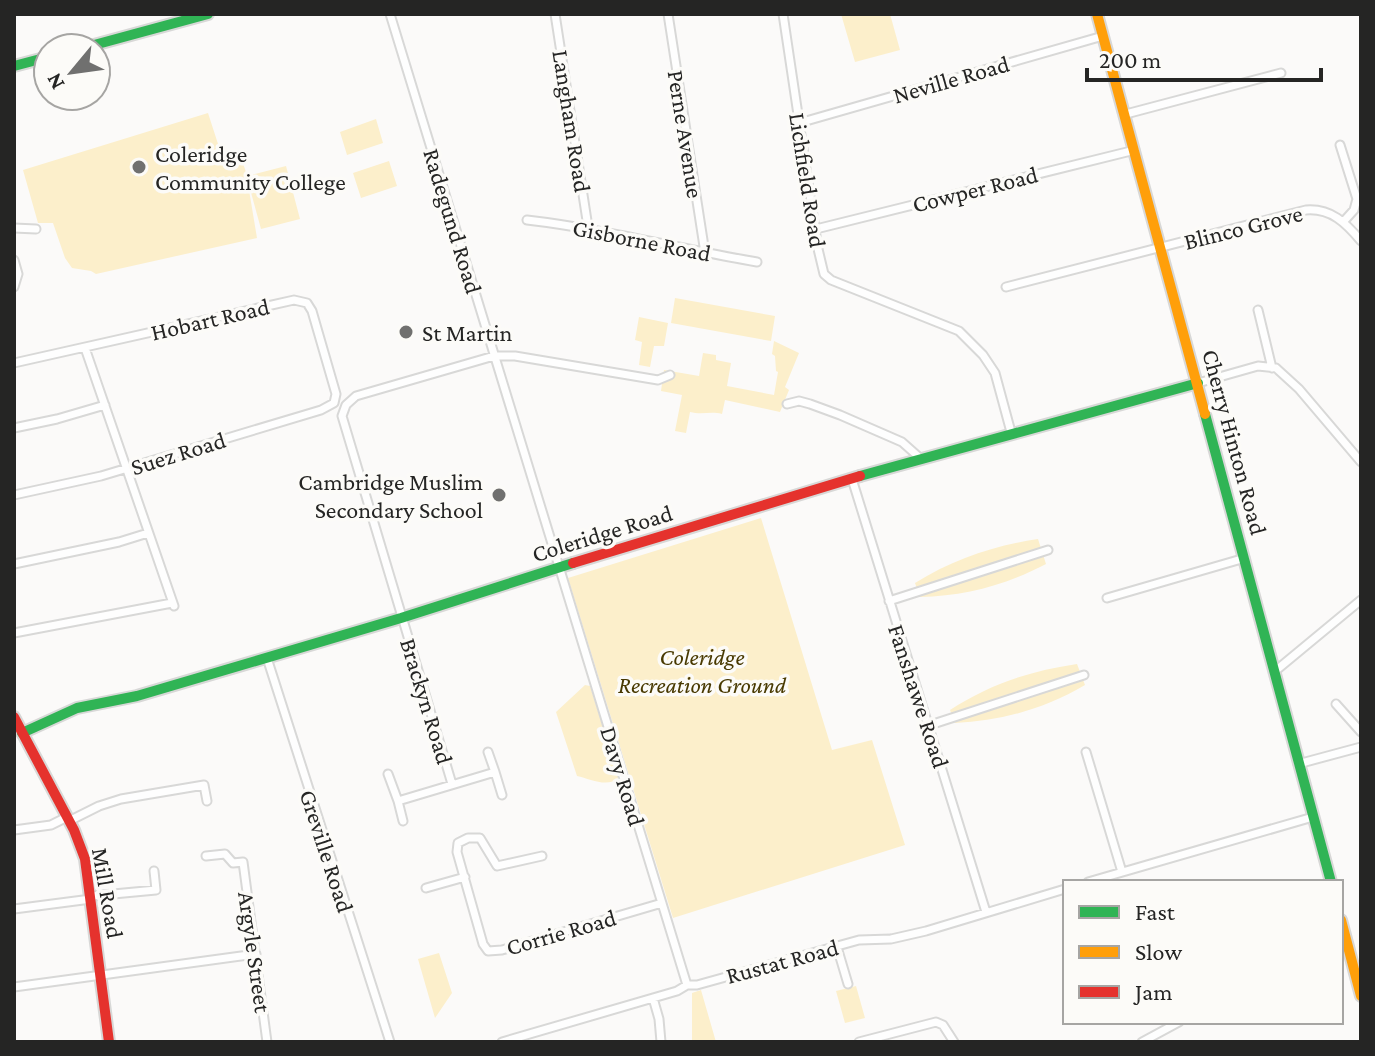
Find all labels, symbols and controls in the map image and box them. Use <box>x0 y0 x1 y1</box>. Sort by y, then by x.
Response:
north arrow <box>32 32 112 112</box>
scale bar <box>1087 32 1321 82</box>
text: 200 m <box>1099 46 1161 73</box>
street label: Langham Road <box>547 48 597 195</box>
street label: Neville Road <box>890 49 1013 108</box>
street label: Perne Avenue <box>663 68 709 200</box>
text: N <box>40 69 70 94</box>
street label: Lichfield Road <box>784 111 832 250</box>
place label: Coleridge Community College <box>155 140 346 195</box>
street label: Radegund Road <box>418 145 488 297</box>
marker: Coleridge Community College <box>130 158 148 176</box>
street label: Cowper Road <box>909 160 1041 218</box>
street label: Blinco Grove <box>1181 199 1305 255</box>
street label: Gisborne Road <box>571 213 714 267</box>
street label: Hobart Road <box>148 292 272 346</box>
place label: St Martin <box>422 319 512 346</box>
marker: St Martin <box>397 323 415 341</box>
street label: Cherry Hinton Road <box>1197 346 1273 538</box>
street label: Suez Road <box>127 426 229 480</box>
place label: Cambridge Muslim Secondary School <box>298 468 483 523</box>
marker: Cambridge Muslim Secondary School <box>490 486 508 504</box>
street label: Coleridge Road <box>529 499 676 567</box>
street label: Fanshawe Road <box>883 621 955 772</box>
street label: Brackyn Road <box>395 635 459 768</box>
park label: Coleridge Recreation Ground <box>618 643 787 698</box>
street label: Davy Road <box>595 723 651 829</box>
street label: Greville Road <box>294 786 360 916</box>
street label: Mill Road <box>87 845 129 941</box>
legend <box>1063 880 1343 1024</box>
street label: Argyle Street <box>233 890 277 1015</box>
text: Fast <box>1135 898 1176 925</box>
street label: Corrie Road <box>503 903 619 961</box>
street label: Rustat Road <box>723 933 841 989</box>
text: Slow <box>1135 938 1182 965</box>
text: Jam <box>1133 978 1173 1005</box>

